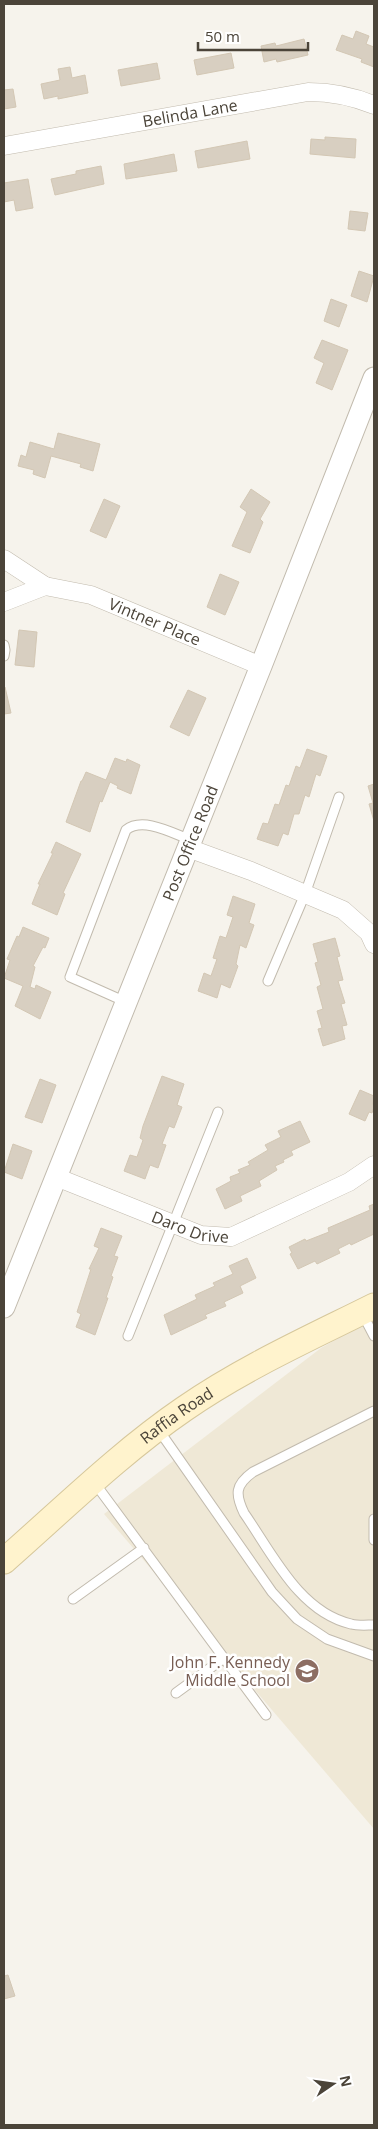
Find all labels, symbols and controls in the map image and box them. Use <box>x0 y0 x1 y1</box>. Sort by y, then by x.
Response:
scale bar <box>198 20 308 52</box>
text: 50 m <box>205 26 240 46</box>
street label: Belinda Lane <box>141 94 239 132</box>
street label: Vintner Place <box>105 593 204 651</box>
street label: Post Office Road <box>157 782 223 904</box>
street label: Daro Drive <box>148 1205 230 1248</box>
street label: Raffia Road <box>135 1382 217 1449</box>
place label: John F. Kennedy Middle School <box>168 1651 291 1691</box>
school or university icon: John F. Kennedy Middle School <box>294 1658 320 1684</box>
north arrow <box>308 2059 358 2109</box>
text: N <box>336 2073 357 2089</box>

